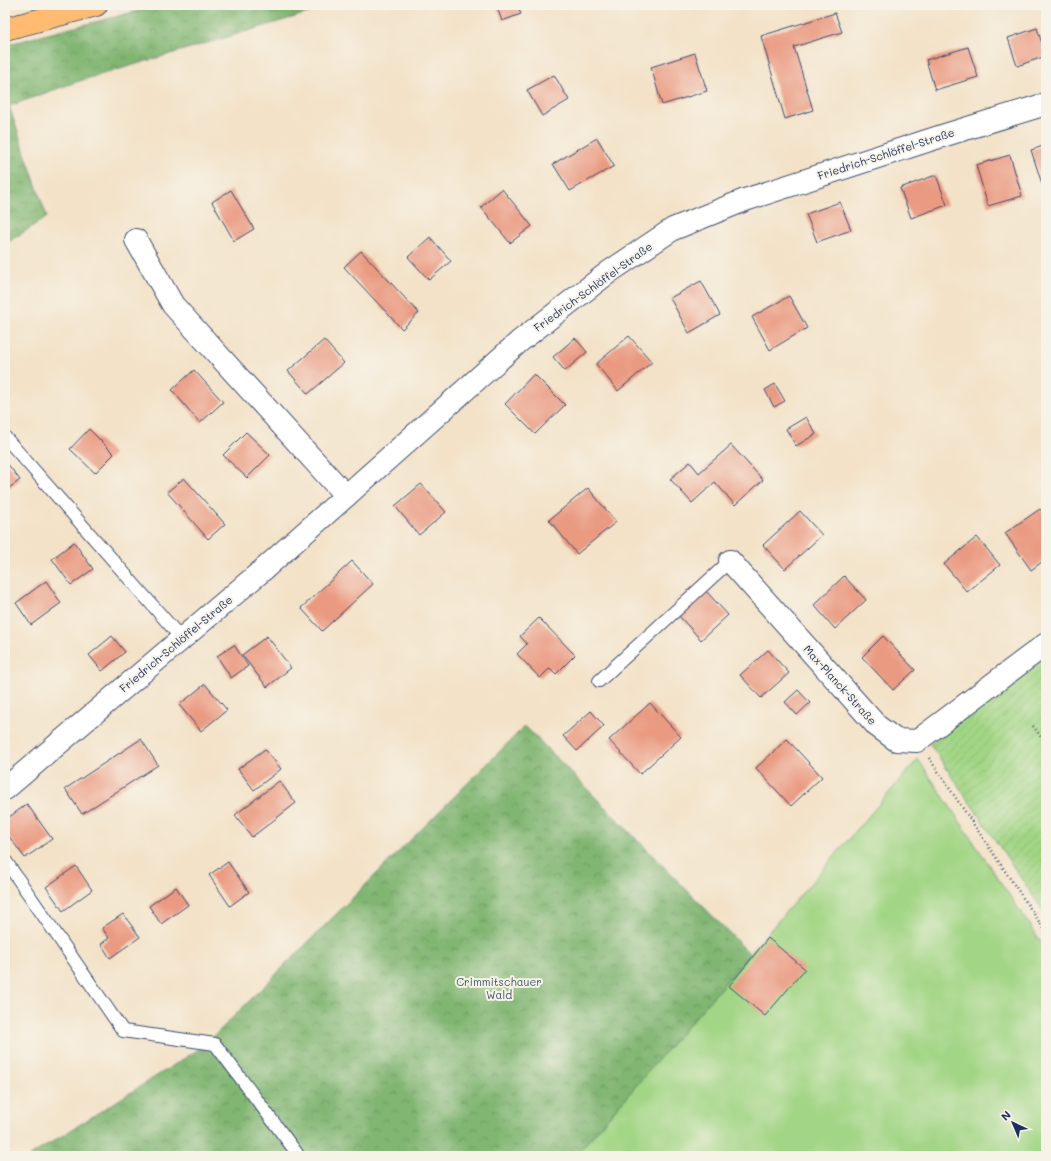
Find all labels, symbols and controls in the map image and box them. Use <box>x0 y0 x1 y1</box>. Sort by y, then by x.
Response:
street label: Friedrich-Schlöffel-Straße <box>815 124 956 183</box>
street label: Friedrich-Schlöffel-Straße <box>530 238 655 335</box>
street label: Friedrich-Schlöffel-Straße <box>116 592 235 695</box>
street label: Max-Planck-Straße <box>801 642 880 728</box>
park label: Crimmitschauer Wald <box>456 974 542 1002</box>
north arrow <box>993 1103 1033 1143</box>
text: N <box>997 1107 1014 1124</box>

